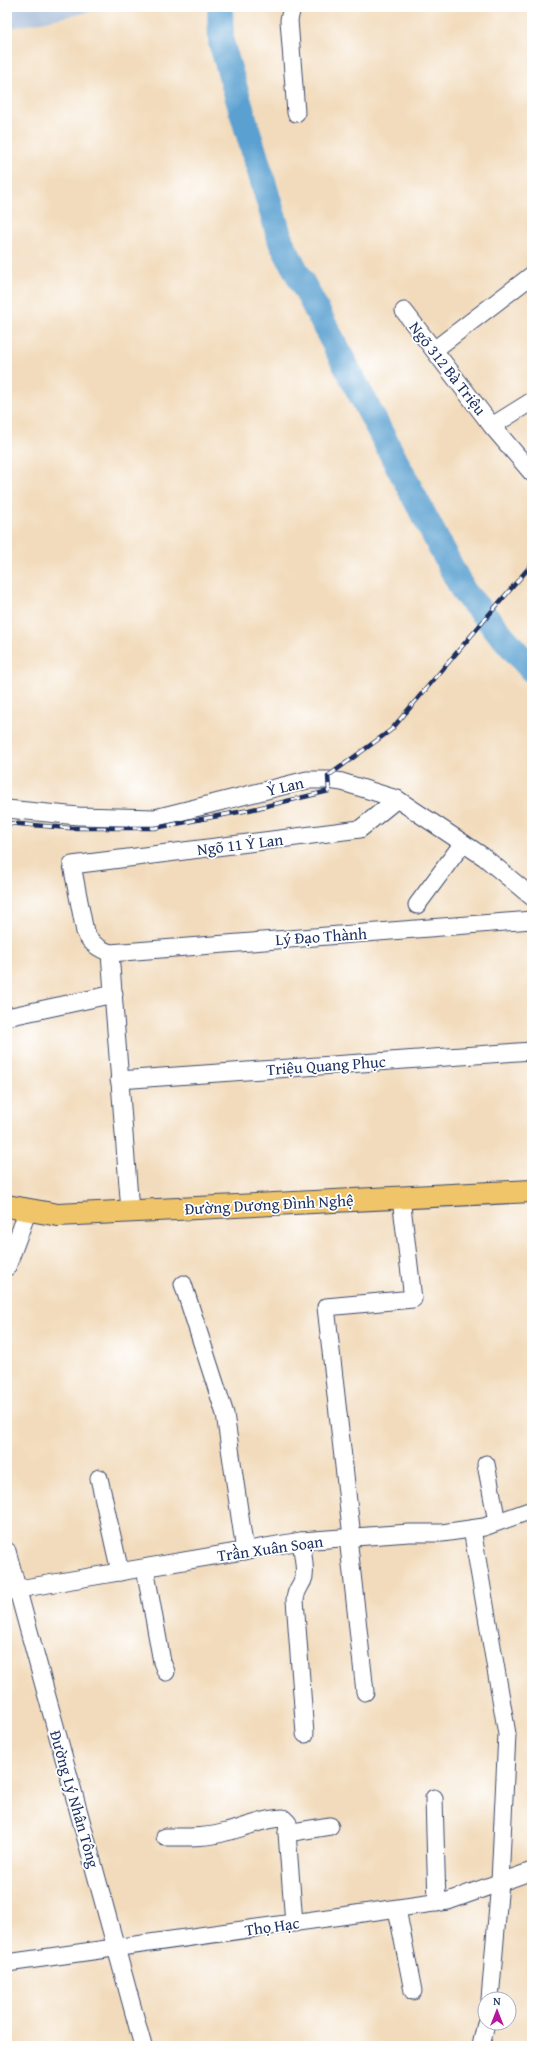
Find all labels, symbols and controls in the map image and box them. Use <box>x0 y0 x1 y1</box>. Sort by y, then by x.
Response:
street label: Ngõ 312 Bà Triệu <box>404 316 492 420</box>
street label: Ỷ Lan <box>264 770 306 802</box>
street label: Ngõ 11 Ỷ Lan <box>196 827 284 861</box>
street label: Lý Đạo Thành <box>274 921 368 951</box>
street label: Triệu Quang Phục <box>266 1049 386 1081</box>
street label: Đường Dương Đình Nghệ <box>184 1188 354 1220</box>
street label: Trần Xuân Soạn <box>215 1529 325 1567</box>
street label: Đường Lý Nhân Tông <box>44 1727 106 1871</box>
street label: Thọ Hạc <box>243 1910 301 1942</box>
north arrow <box>477 1991 517 2031</box>
text: N <box>493 1993 501 2009</box>

